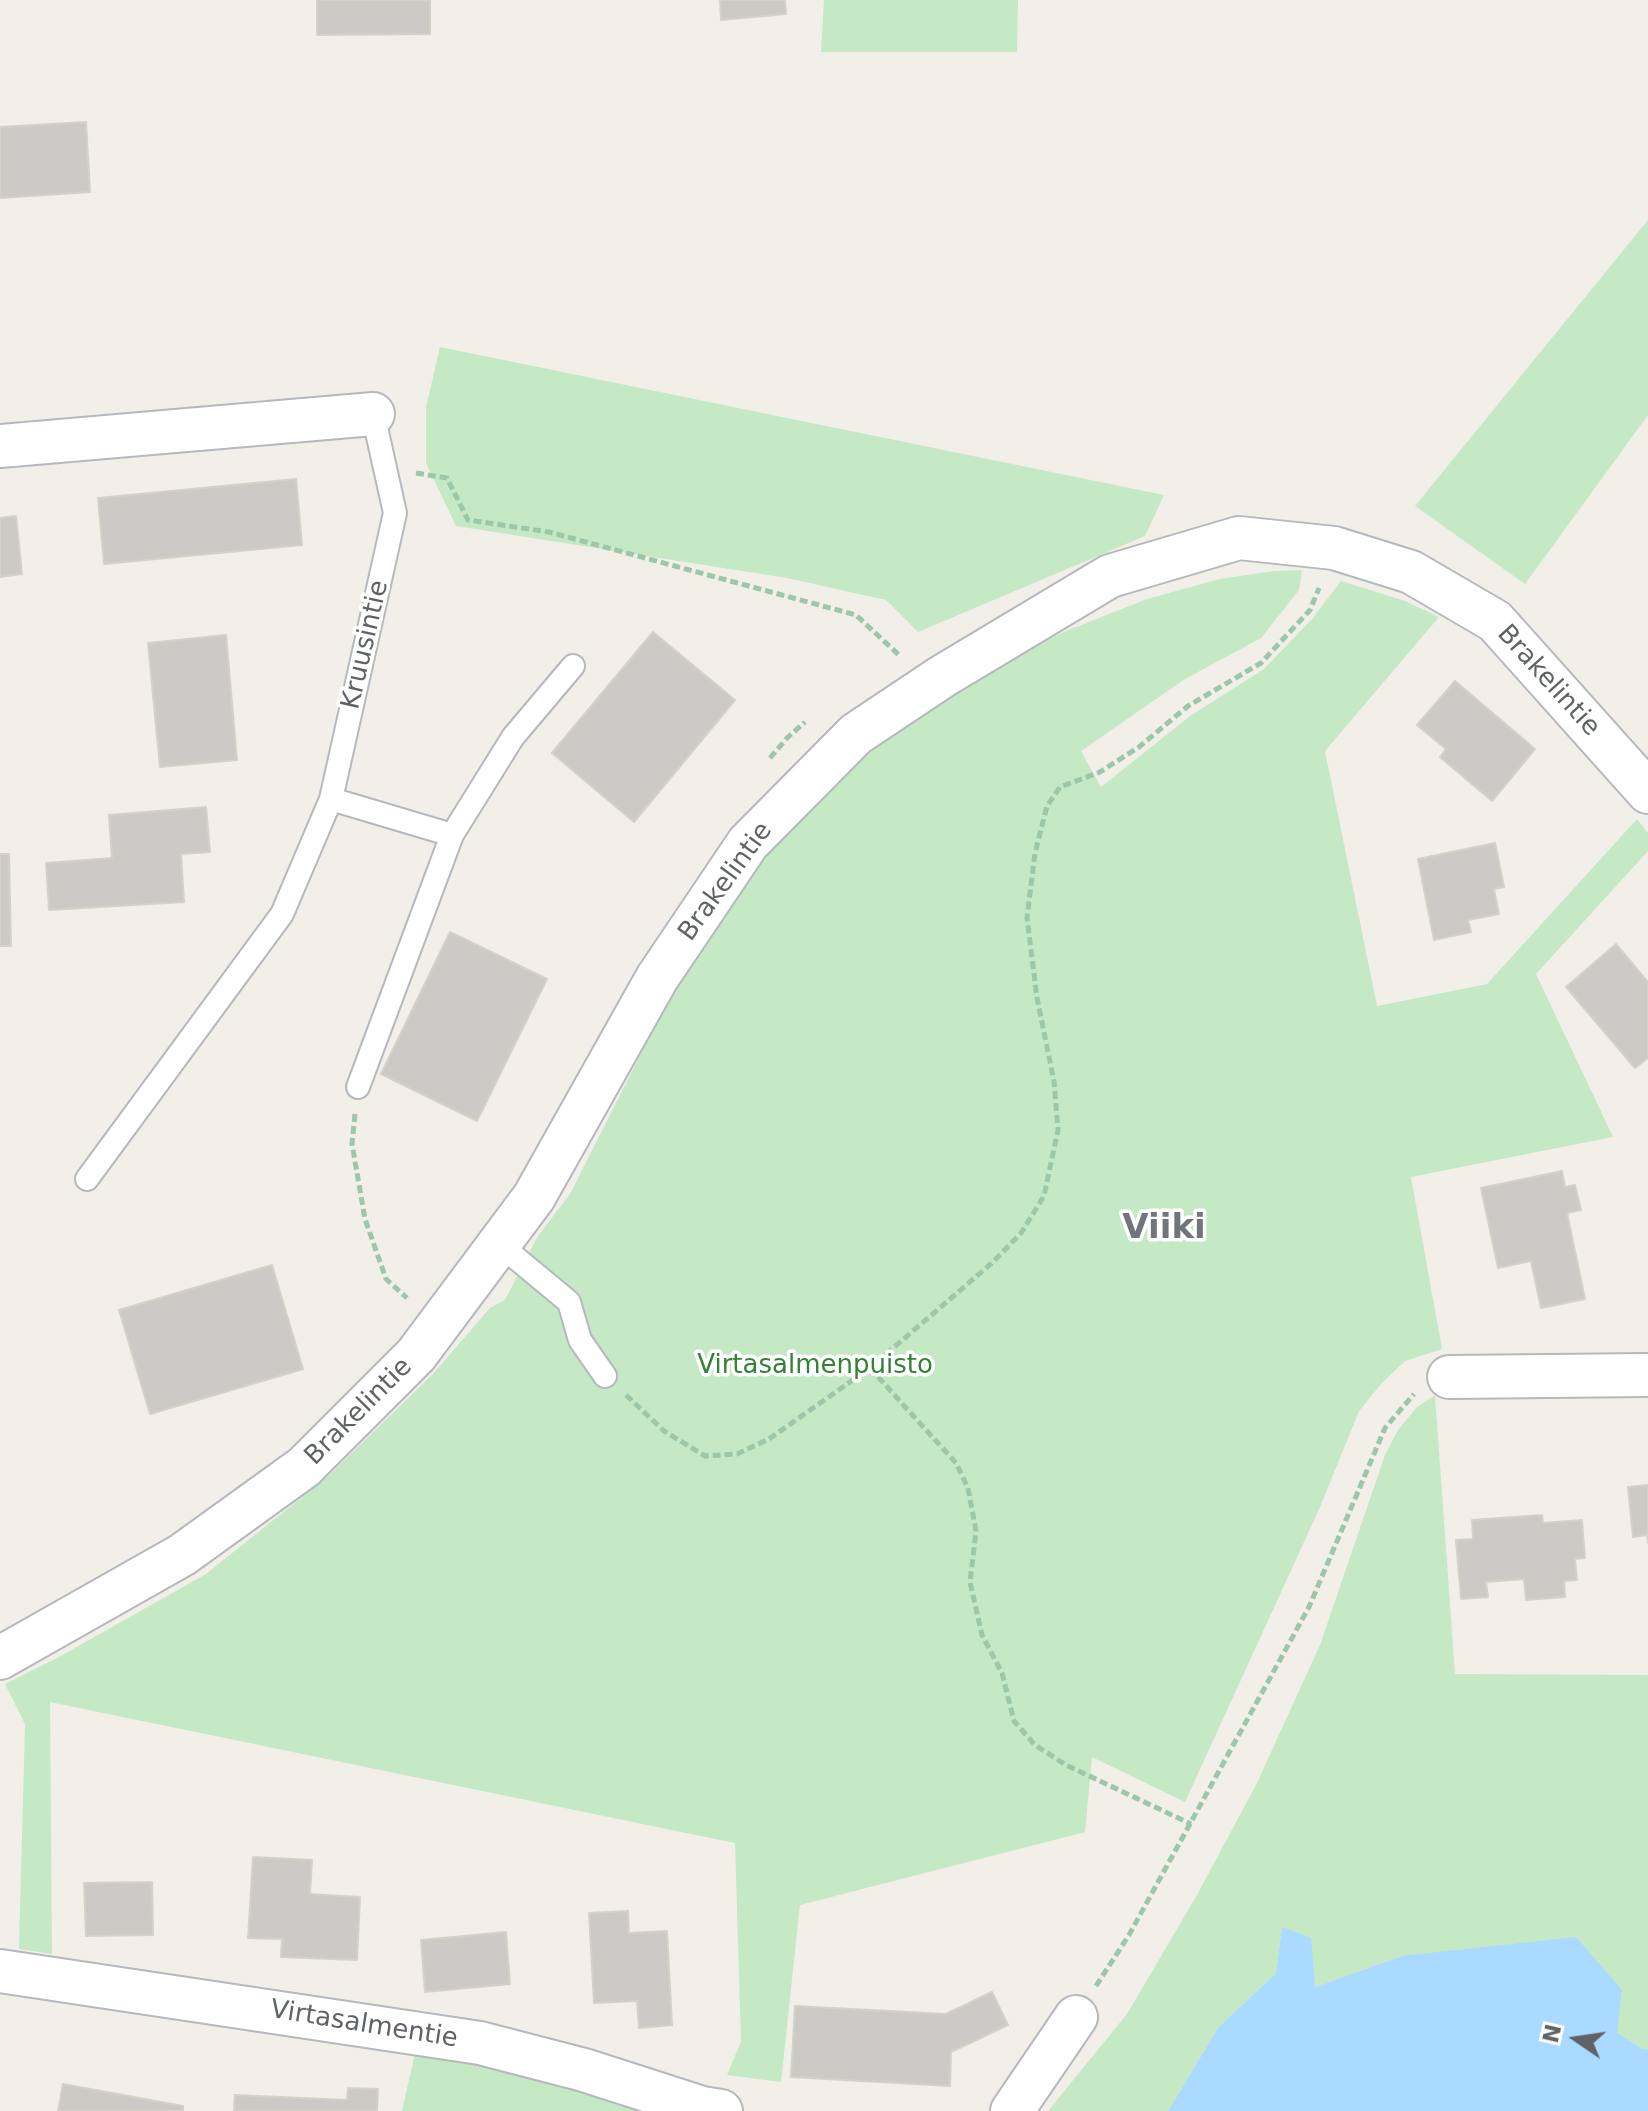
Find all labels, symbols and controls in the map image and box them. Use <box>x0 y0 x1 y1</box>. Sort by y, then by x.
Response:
street label: Kruusintie <box>336 577 396 713</box>
street label: Brakelintie <box>1490 619 1606 743</box>
street label: Brakelintie <box>673 817 779 947</box>
district label: Viiki <box>1122 1209 1206 1249</box>
park label: Virtasalmenpuisto <box>697 1350 933 1382</box>
street label: Brakelintie <box>299 1352 419 1472</box>
street label: Virtasalmentie <box>268 1995 460 2055</box>
north arrow <box>1536 1999 1616 2079</box>
text: N <box>1538 2022 1566 2045</box>

